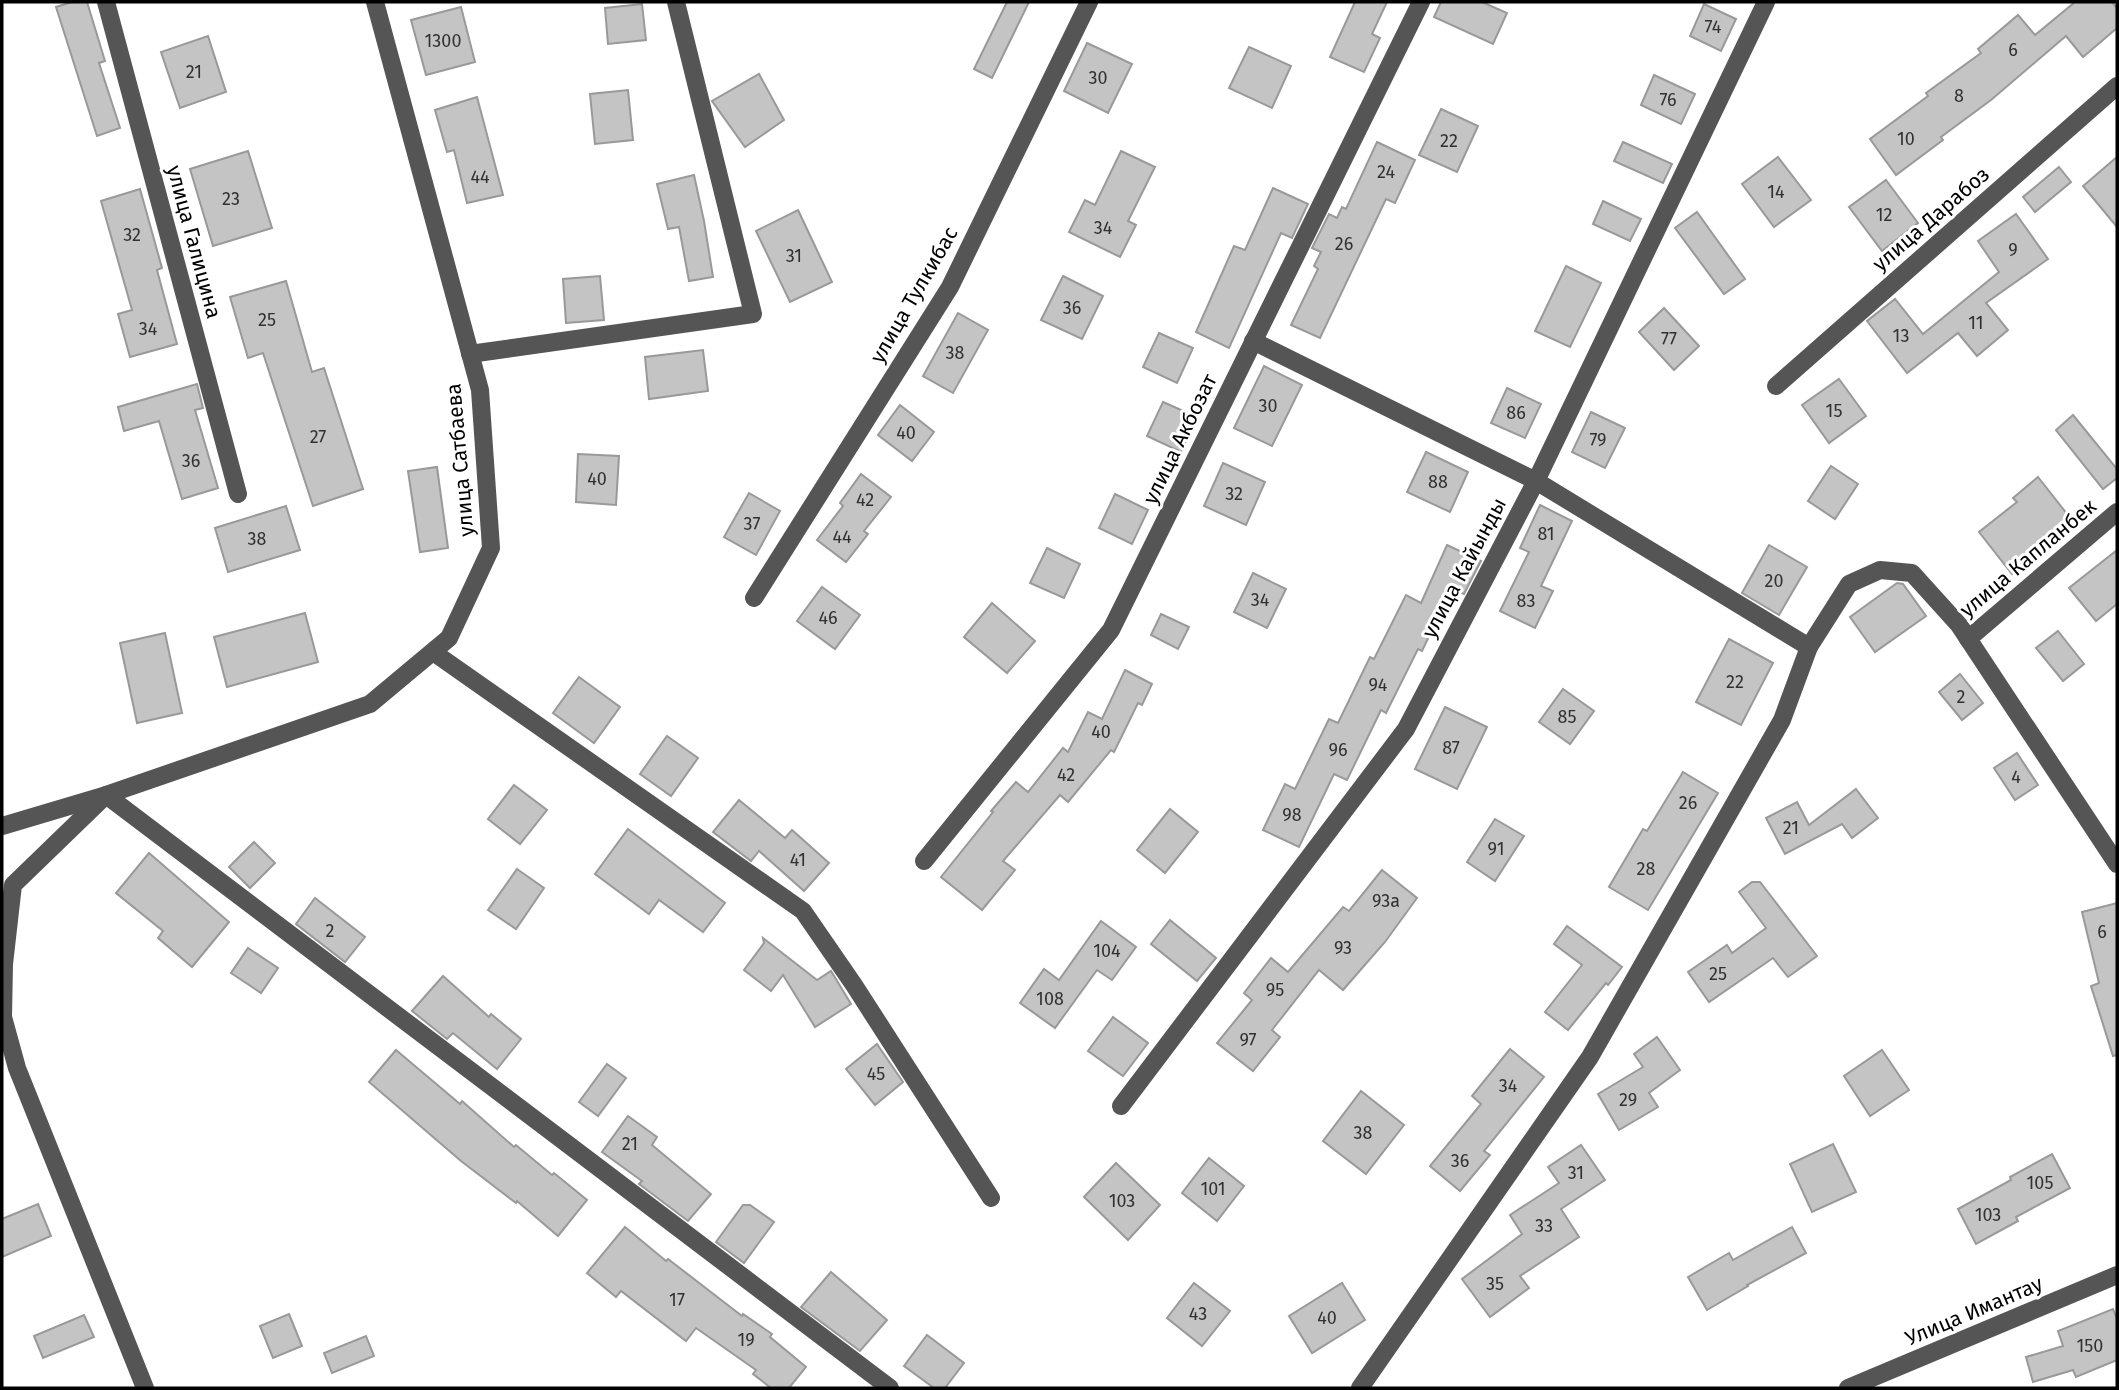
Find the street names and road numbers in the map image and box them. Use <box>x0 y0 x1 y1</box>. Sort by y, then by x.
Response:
street label: улица Дарабоз <box>1867 161 1995 277</box>
street label: улица Галицина <box>161 163 227 321</box>
street label: улица Тулкибас <box>864 222 964 368</box>
street label: улица Акбозат <box>1137 369 1223 508</box>
street label: улица Сатбаева <box>440 382 480 538</box>
street label: улица Кайынды <box>1416 493 1512 643</box>
street label: улица Капланбек <box>1954 493 2102 623</box>
street label: Улица Имантау <box>1901 1270 2047 1352</box>

